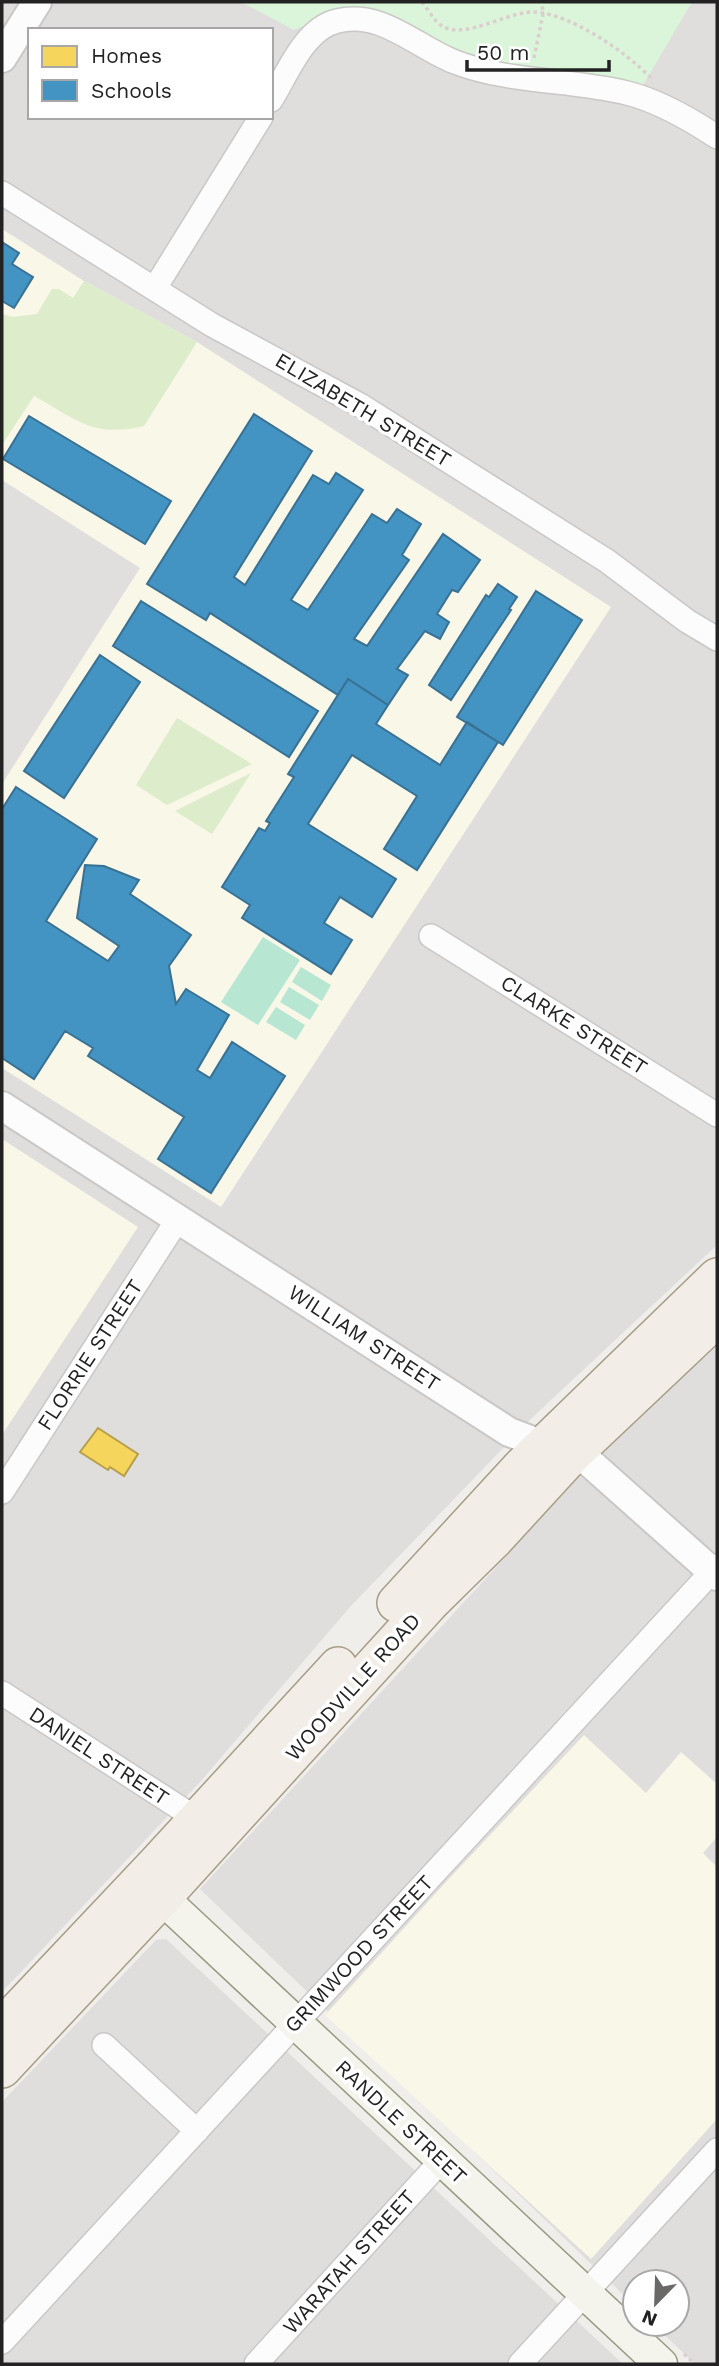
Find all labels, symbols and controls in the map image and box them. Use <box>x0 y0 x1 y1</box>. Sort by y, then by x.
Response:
legend <box>28 28 273 119</box>
scale bar <box>467 28 609 72</box>
text: 50 m <box>477 40 529 65</box>
text: Homes <box>91 43 162 68</box>
text: Schools <box>91 78 172 103</box>
street label: ELIZABETH STREET <box>271 347 456 472</box>
street label: CLARKE STREET <box>496 969 652 1080</box>
street label: FLORRIE STREET <box>32 1275 148 1435</box>
street label: WILLIAM STREET <box>284 1279 445 1396</box>
street label: WOODVILLE ROAD <box>280 1608 425 1766</box>
street label: DANIEL STREET <box>25 1701 174 1810</box>
street label: GRIMWOOD STREET <box>279 1870 438 2038</box>
street label: RANDLE STREET <box>330 2054 472 2189</box>
street label: WARATAH STREET <box>277 2184 420 2339</box>
north arrow <box>621 2268 691 2338</box>
text: N <box>639 2305 661 2332</box>

